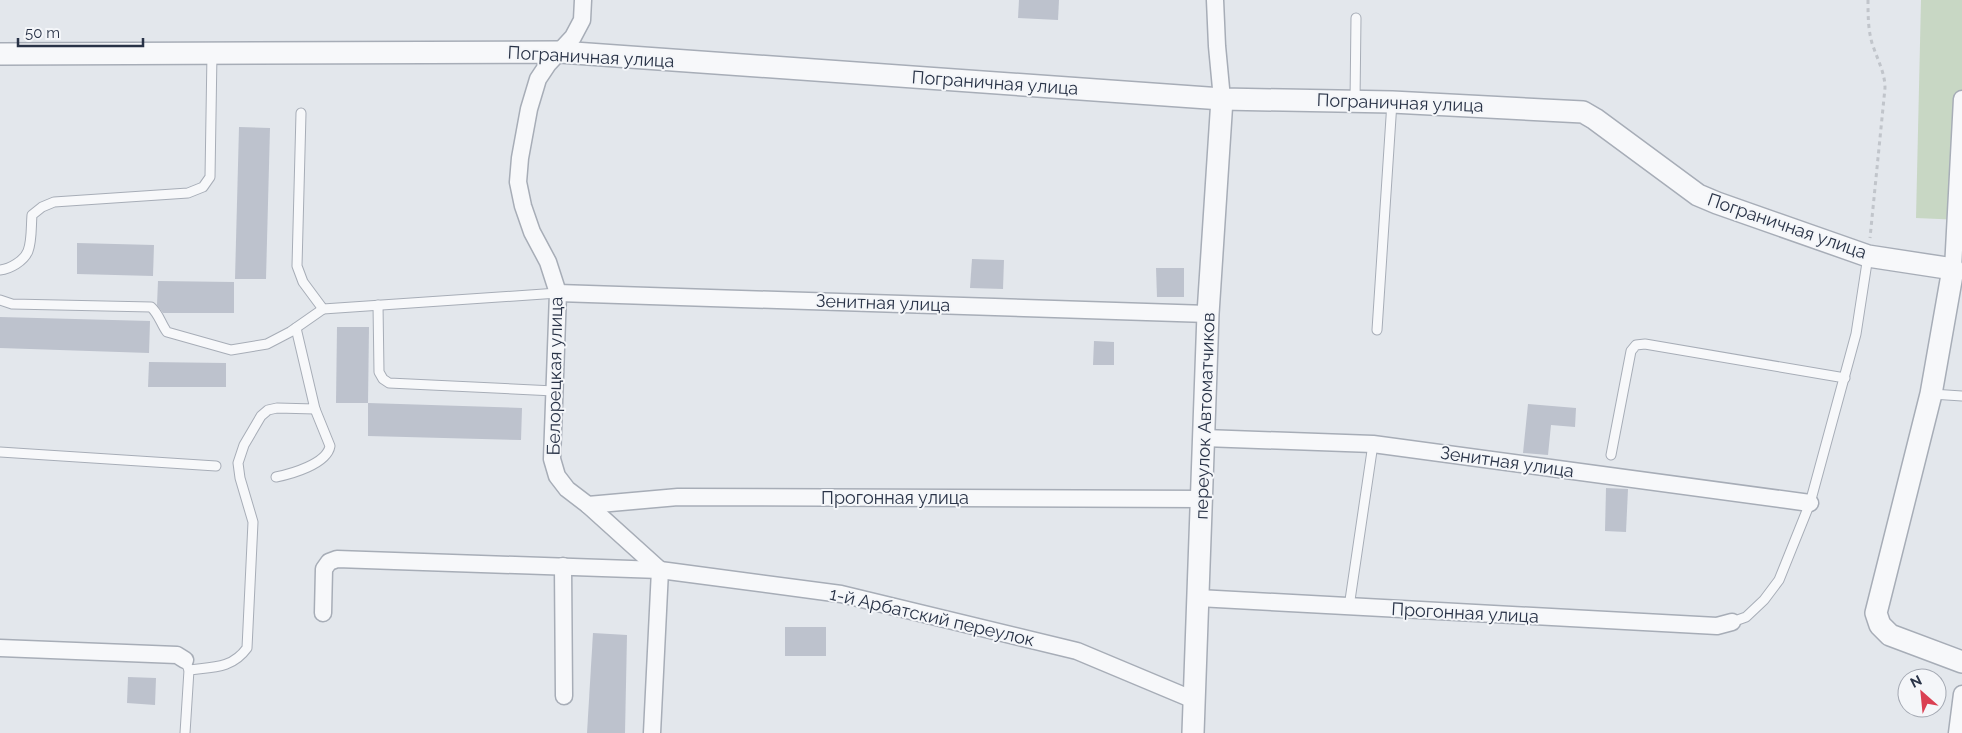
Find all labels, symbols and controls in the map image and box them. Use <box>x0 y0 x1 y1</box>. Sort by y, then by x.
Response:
scale bar <box>18 15 142 47</box>
text: 50 m <box>25 24 60 42</box>
street label: Пограничная улица <box>507 42 675 71</box>
street label: Пограничная улица <box>911 66 1079 99</box>
street label: Пограничная улица <box>1316 89 1484 116</box>
street label: Пограничная улица <box>1705 188 1869 263</box>
street label: Зенитная улица <box>815 290 951 315</box>
street label: Белорецкая улица <box>543 296 566 456</box>
street label: переулок Автоматчиков <box>1190 312 1219 520</box>
street label: Зенитная улица <box>1439 442 1575 481</box>
street label: Прогонная улица <box>821 487 969 508</box>
street label: 1-й Арбатский переулок <box>828 583 1037 650</box>
street label: Прогонная улица <box>1391 598 1539 627</box>
north arrow <box>1897 668 1947 718</box>
text: N <box>1908 672 1924 691</box>

